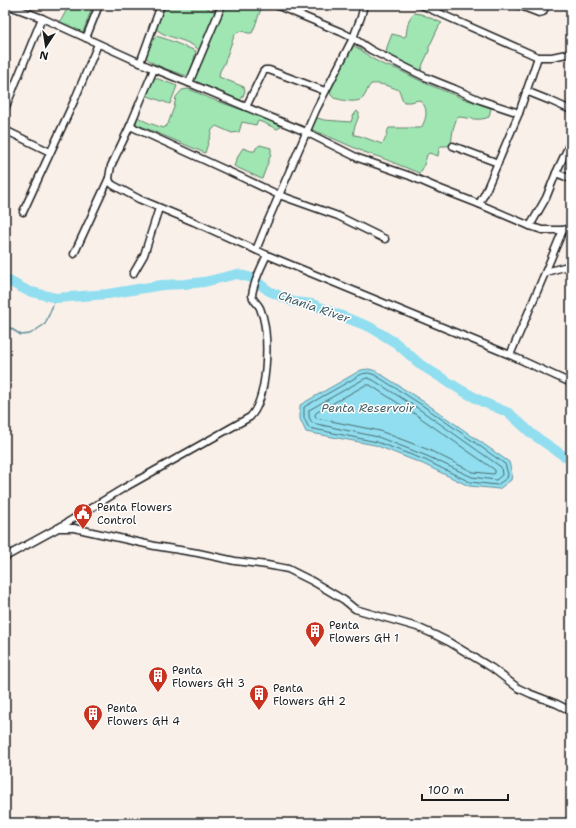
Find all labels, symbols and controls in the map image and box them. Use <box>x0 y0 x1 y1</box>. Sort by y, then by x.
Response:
north arrow <box>26 26 66 66</box>
text: N <box>38 47 50 64</box>
water label: Chania River <box>276 287 352 327</box>
water label: Penta Reservoir <box>321 400 415 416</box>
place label: Penta Flowers Control <box>97 500 172 528</box>
public building icon: Penta Flowers Control <box>72 502 94 530</box>
place label: Penta Flowers GH 1 <box>329 618 399 646</box>
building icon: Penta Flowers GH 1 <box>304 620 326 648</box>
place label: Penta Flowers GH 3 <box>172 663 245 691</box>
building icon: Penta Flowers GH 3 <box>147 665 169 693</box>
place label: Penta Flowers GH 2 <box>273 681 346 709</box>
building icon: Penta Flowers GH 2 <box>248 683 270 711</box>
place label: Penta Flowers GH 4 <box>107 701 180 729</box>
building icon: Penta Flowers GH 4 <box>82 703 104 731</box>
scale bar <box>422 776 508 802</box>
text: 100 m <box>428 782 464 798</box>

